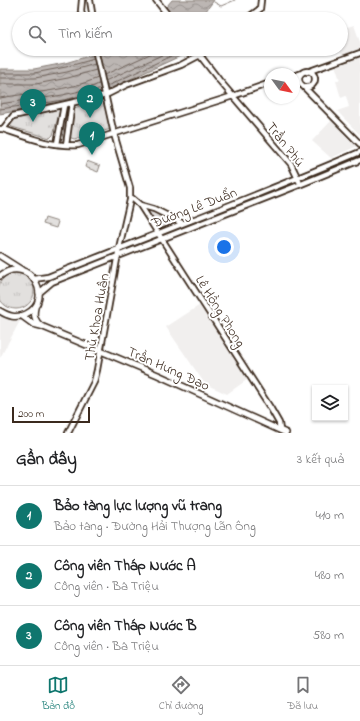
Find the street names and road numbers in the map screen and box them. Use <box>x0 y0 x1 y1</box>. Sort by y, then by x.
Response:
street label: Trần Phú <box>260 118 309 172</box>
street label: Đường Lê Duẩn <box>148 182 241 236</box>
street label: Thủ Khoa Huân <box>79 272 116 363</box>
street label: Lê Hồng Phong <box>188 272 250 352</box>
street label: Trần Hưng Đạo <box>123 342 213 398</box>

